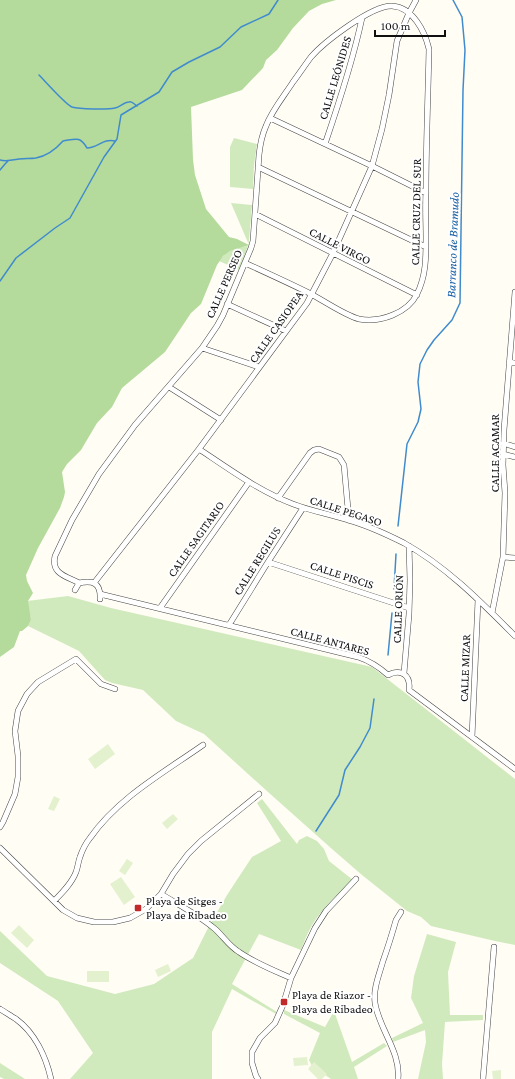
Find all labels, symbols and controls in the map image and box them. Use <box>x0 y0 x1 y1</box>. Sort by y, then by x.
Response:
scale bar <box>375 12 445 38</box>
text: 100 m <box>381 19 411 33</box>
street label: CALLE LEÓNIDES <box>316 34 354 121</box>
street label: CALLE CRUZ DEL SUR <box>408 158 424 266</box>
water label: Barranco de Bramudo <box>443 191 462 298</box>
street label: CALLE VIRGO <box>307 225 373 267</box>
street label: CALLE PERSEO <box>203 247 245 321</box>
street label: CALLE CASIOPEA <box>246 288 306 366</box>
street label: CALLE ACAMAR <box>488 413 502 492</box>
street label: CALLE PEGASO <box>308 493 384 529</box>
street label: CALLE SAGITARIO <box>165 498 227 580</box>
street label: CALLE REGILUS <box>230 524 284 598</box>
street label: CALLE PISCIS <box>308 558 376 592</box>
street label: CALLE ORIÓN <box>390 574 406 644</box>
street label: CALLE ANTARES <box>289 624 371 658</box>
street label: CALLE MIZAR <box>457 634 473 702</box>
place label: Playa de Sitges - Playa de Ribadeo <box>146 894 227 922</box>
marker: Playa de Sitges - Playa de Ribadeo <box>133 903 143 913</box>
place label: Playa de Riazor - Playa de Ribadeo <box>292 988 373 1016</box>
marker: Playa de Riazor - Playa de Ribadeo <box>279 997 289 1007</box>

